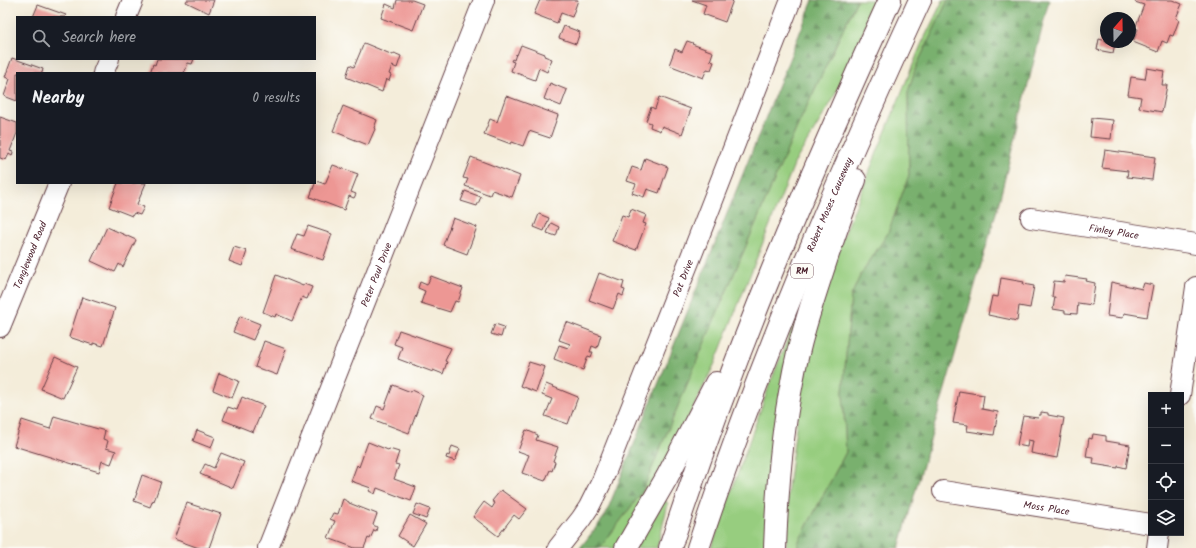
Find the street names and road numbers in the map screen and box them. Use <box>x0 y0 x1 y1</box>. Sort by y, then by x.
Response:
street label: Robert Moses Causeway <box>803 155 857 254</box>
street label: Tanglewood Road <box>9 218 52 292</box>
street label: Finley Place <box>1088 220 1140 244</box>
street label: Peter Paul Drive <box>357 240 397 309</box>
street label: Pat Drive <box>669 257 698 299</box>
road number: RM <box>791 264 813 278</box>
street label: Moss Place <box>1022 497 1071 520</box>

